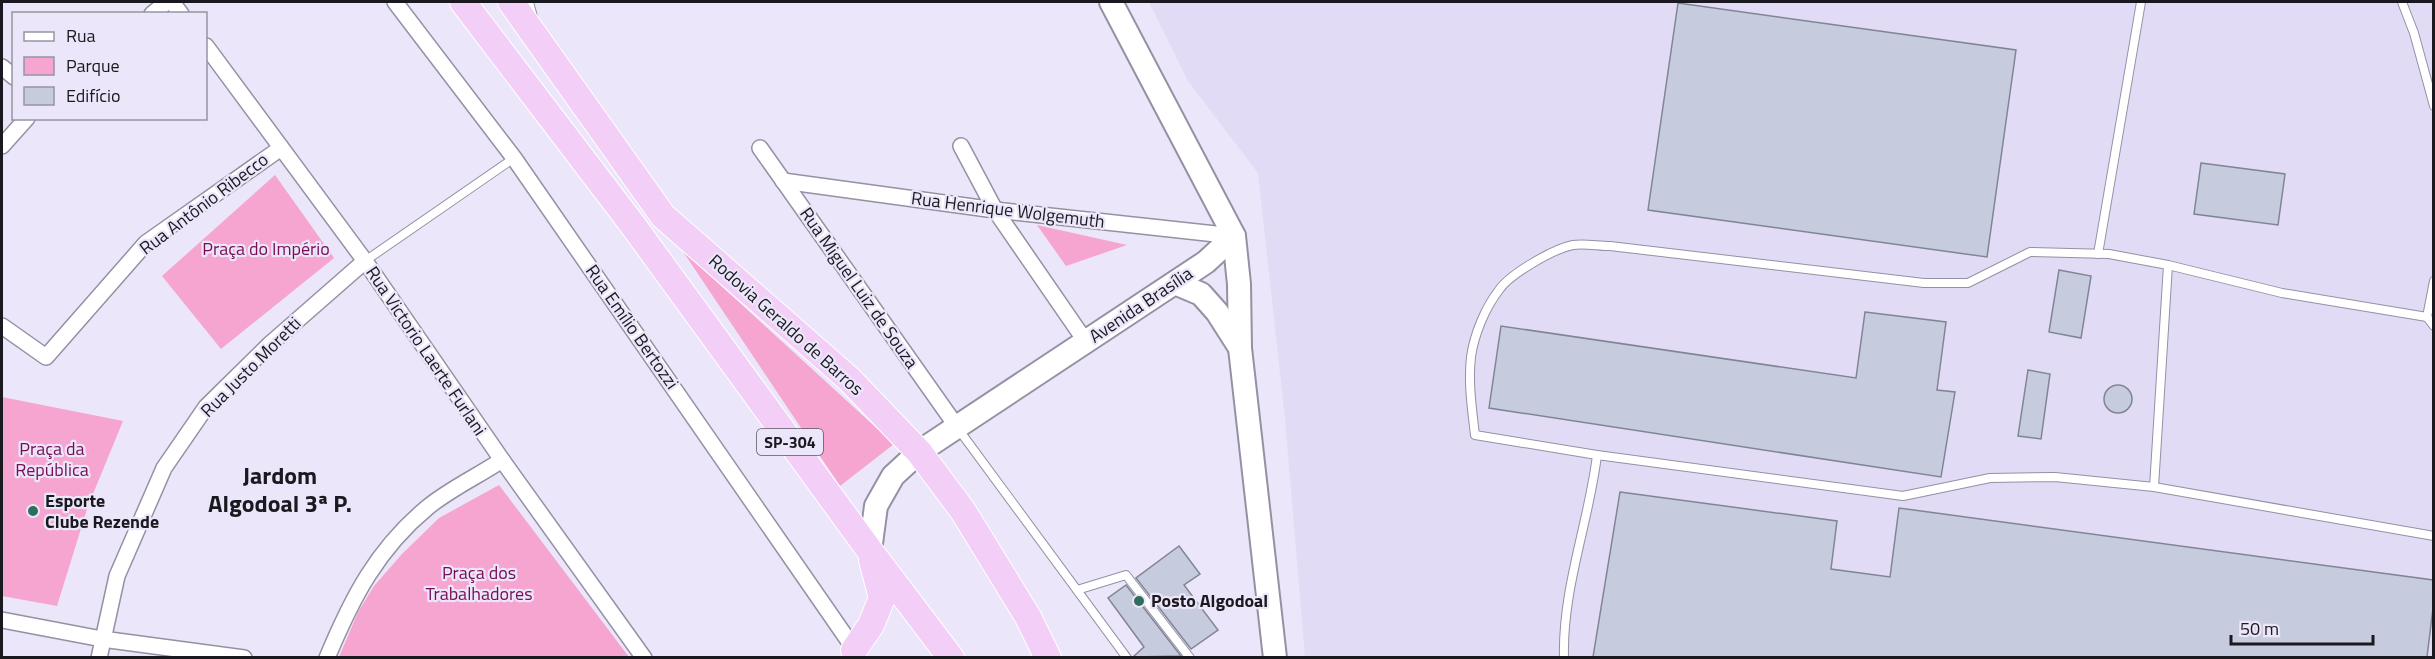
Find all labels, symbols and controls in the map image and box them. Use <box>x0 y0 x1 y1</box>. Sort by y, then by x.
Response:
legend <box>12 12 207 120</box>
text: Rua <box>66 22 96 49</box>
text: Parque <box>66 52 120 79</box>
text: Edifício <box>66 82 120 109</box>
street label: Rua Antônio Ribecco <box>134 146 274 261</box>
street label: Rua Henrique Wolgemuth <box>910 184 1106 235</box>
street label: Rua Miguel Luiz de Souza <box>793 202 925 374</box>
park label: Praça do Império <box>202 235 330 262</box>
street label: Rodovia Geraldo de Barros <box>703 248 870 402</box>
street label: Rua Emílio Bertozzi <box>579 259 686 395</box>
street label: Avenida Brasília <box>1083 260 1198 349</box>
street label: Rua Victorio Laerte Furlani <box>359 261 493 441</box>
street label: Rua Justo Moretti <box>194 310 307 423</box>
road number: SP-304 <box>757 429 823 455</box>
park label: Praça da República <box>15 435 89 483</box>
district label: Jardom Algodoal 3ª P. <box>208 457 352 521</box>
place label: Esporte Clube Rezende <box>45 487 159 535</box>
marker: Esporte Clube Rezende <box>26 504 40 518</box>
park label: Praça dos Trabalhadores <box>425 559 533 607</box>
place label: Posto Algodoal <box>1151 587 1268 614</box>
marker: Posto Algodoal <box>1132 594 1146 608</box>
scale bar <box>2231 608 2374 646</box>
text: 50 m <box>2240 615 2279 642</box>

